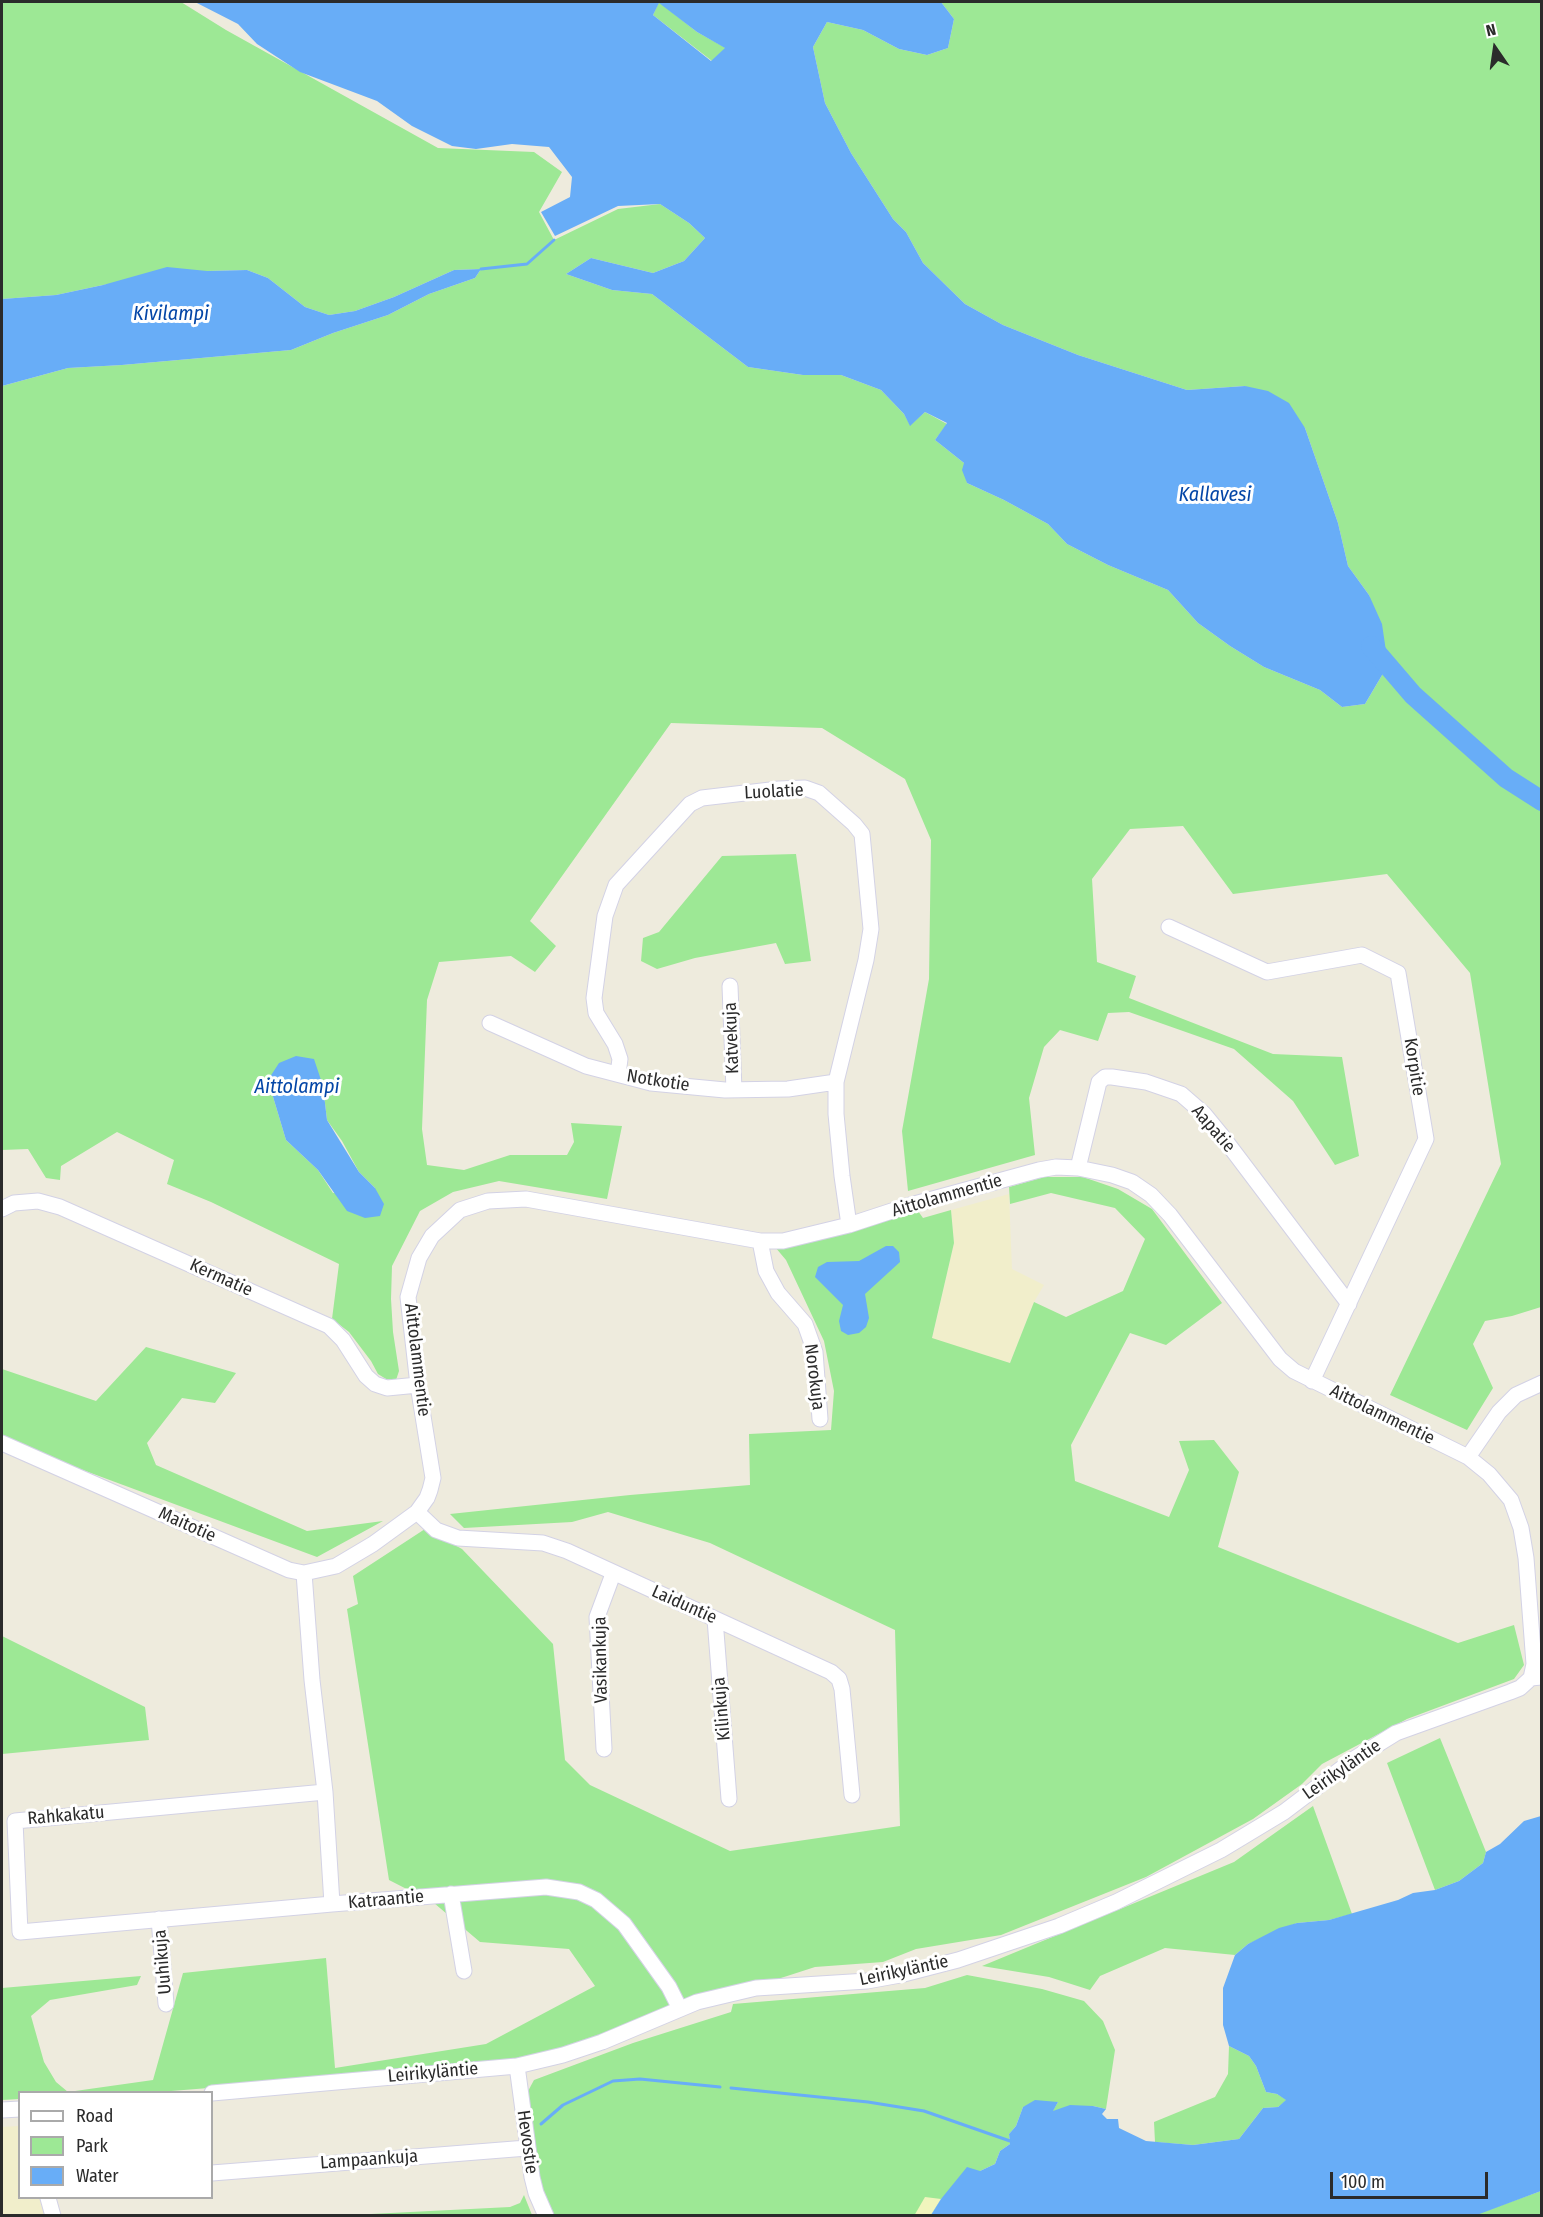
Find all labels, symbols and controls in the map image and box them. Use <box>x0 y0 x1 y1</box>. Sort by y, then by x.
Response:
north arrow <box>1465 18 1525 78</box>
text: N <box>1484 20 1498 40</box>
water label: Kivilampi <box>133 302 209 326</box>
water label: Kallavesi <box>1178 483 1252 507</box>
street label: Luolatie <box>744 780 804 804</box>
street label: Katvekuja <box>720 1002 744 1074</box>
street label: Korpitie <box>1399 1036 1429 1098</box>
street label: Notkotie <box>625 1065 691 1097</box>
water label: Aittolampi <box>255 1075 339 1099</box>
street label: Aapatie <box>1187 1101 1239 1157</box>
street label: Aittolammentie <box>889 1170 1005 1222</box>
street label: Kermatie <box>186 1255 256 1301</box>
street label: Aittolammentie <box>399 1302 435 1418</box>
street label: Norokuja <box>799 1343 829 1411</box>
street label: Aittolammentie <box>1326 1380 1438 1450</box>
street label: Maitotie <box>155 1503 219 1547</box>
street label: Laiduntie <box>648 1581 720 1629</box>
street label: Vasikankuja <box>589 1616 613 1704</box>
street label: Kilinkuja <box>708 1676 736 1742</box>
street label: Leirikyläntie <box>1299 1735 1385 1805</box>
street label: Rahkakatu <box>27 1802 105 1830</box>
street label: Katraantie <box>347 1886 425 1914</box>
street label: Uuhikuja <box>149 1929 177 1995</box>
street label: Leirikyläntie <box>857 1951 951 1991</box>
street label: Leirikyläntie <box>387 2058 479 2088</box>
legend <box>18 2091 213 2199</box>
text: Road <box>76 2105 113 2127</box>
street label: Hevostie <box>512 2109 542 2175</box>
text: Park <box>76 2135 108 2157</box>
street label: Lampaankuja <box>319 2146 419 2174</box>
scale bar <box>1333 2160 1490 2198</box>
text: Water <box>76 2165 119 2187</box>
text: 100 m <box>1341 2171 1385 2193</box>

